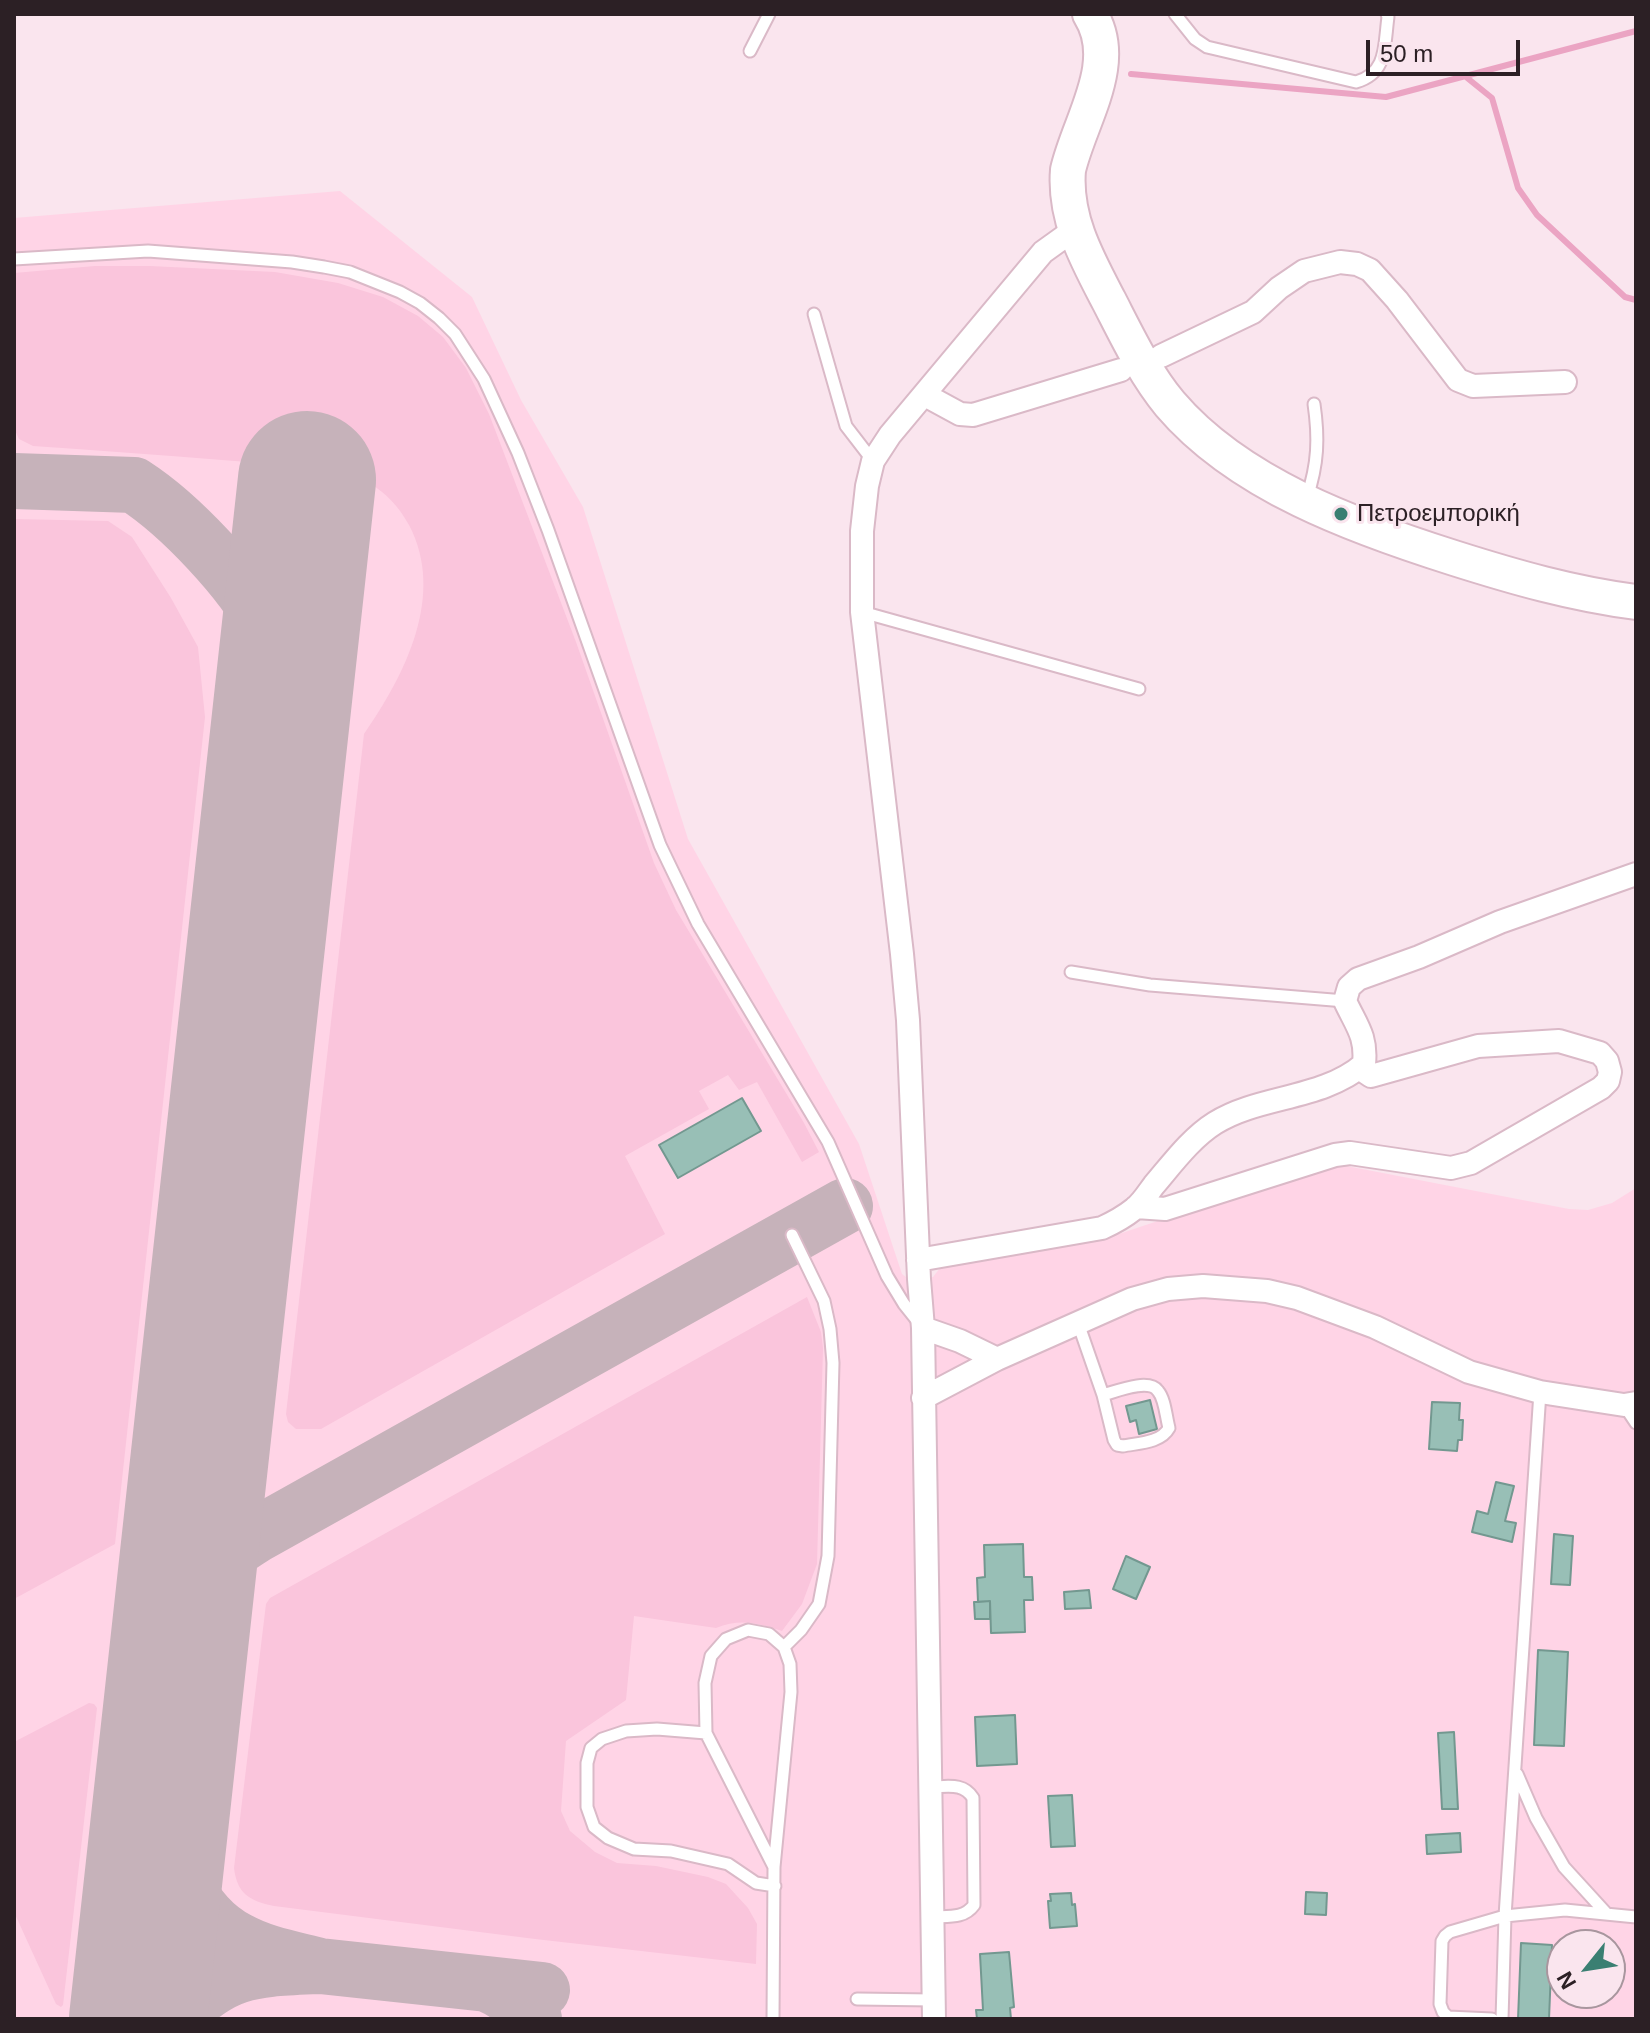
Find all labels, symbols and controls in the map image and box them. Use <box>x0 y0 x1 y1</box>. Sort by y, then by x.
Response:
scale bar <box>1370 24 1524 74</box>
text: 50 m <box>1380 40 1433 67</box>
place label: Πετροεμπορική <box>1357 500 1520 528</box>
marker: Πετροεμπορική <box>1332 505 1350 523</box>
north arrow <box>1546 1929 1626 2009</box>
text: N <box>1552 1967 1581 1993</box>

